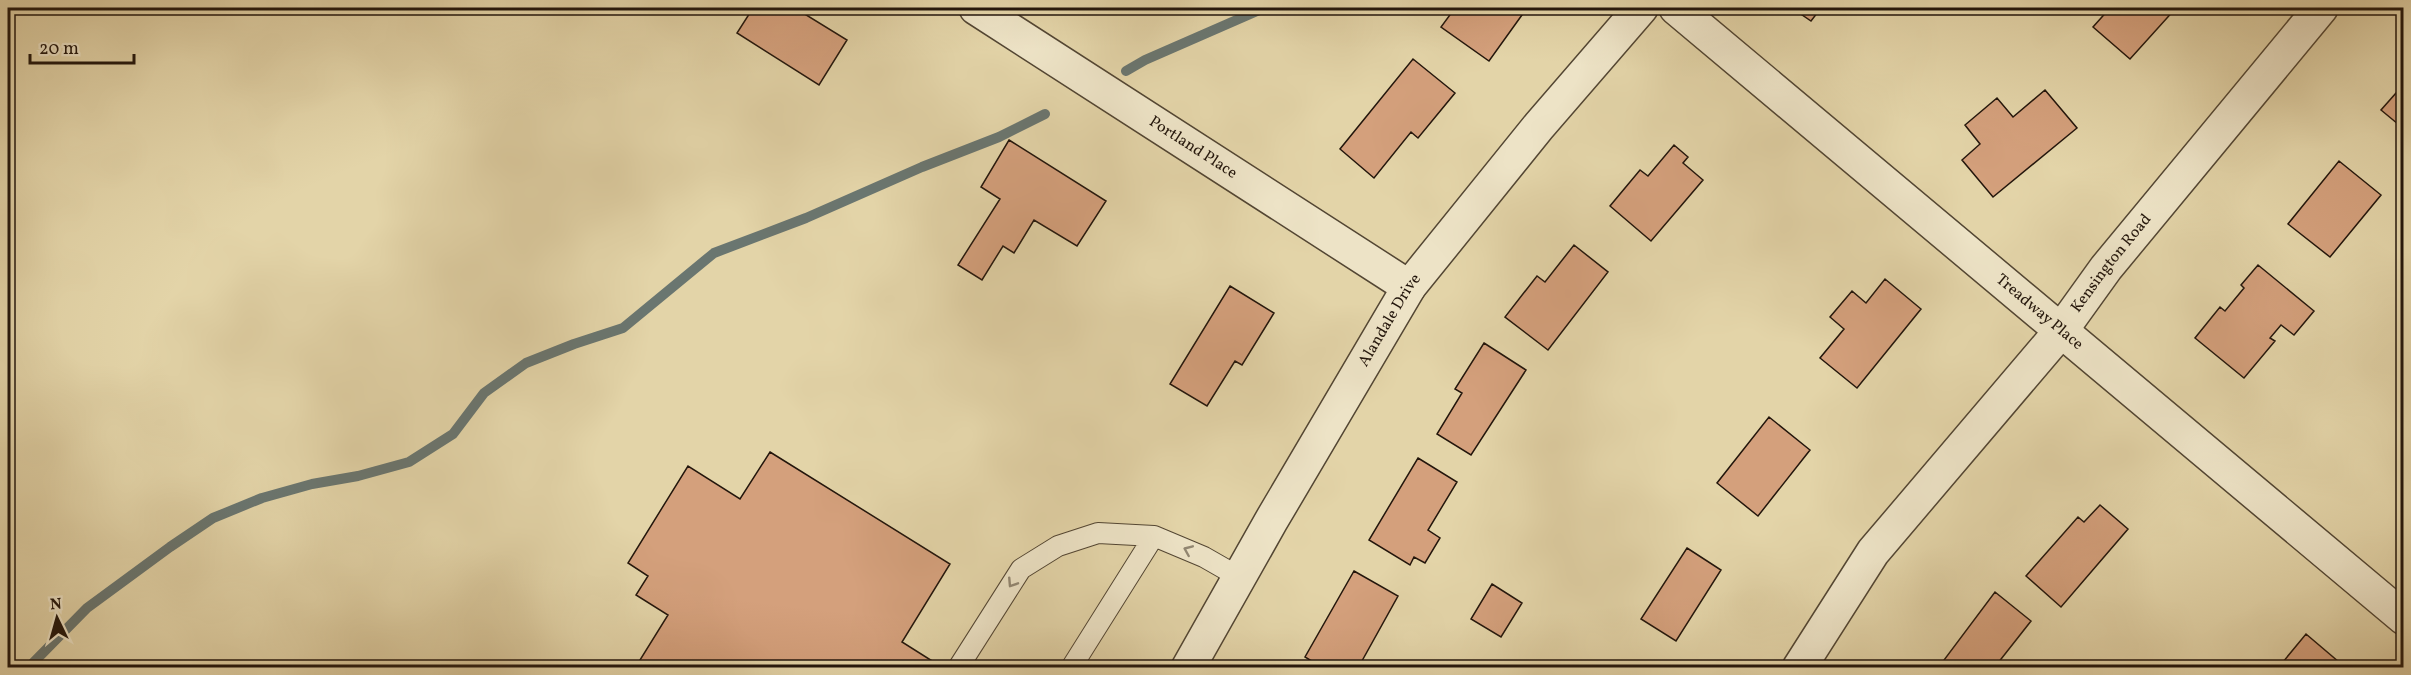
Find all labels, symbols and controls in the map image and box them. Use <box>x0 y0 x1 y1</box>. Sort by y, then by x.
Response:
scale bar <box>30 27 134 65</box>
text: 20 m <box>39 37 79 62</box>
street label: Portland Place <box>1144 111 1241 184</box>
street label: Kensington Road <box>2066 210 2157 317</box>
street label: Alandale Drive <box>1353 269 1426 371</box>
street label: Treadway Place <box>1991 269 2088 356</box>
one-way arrow <box>1183 545 1194 557</box>
one-way arrow <box>1008 577 1019 588</box>
north arrow <box>27 588 87 648</box>
text: N <box>49 594 63 617</box>

